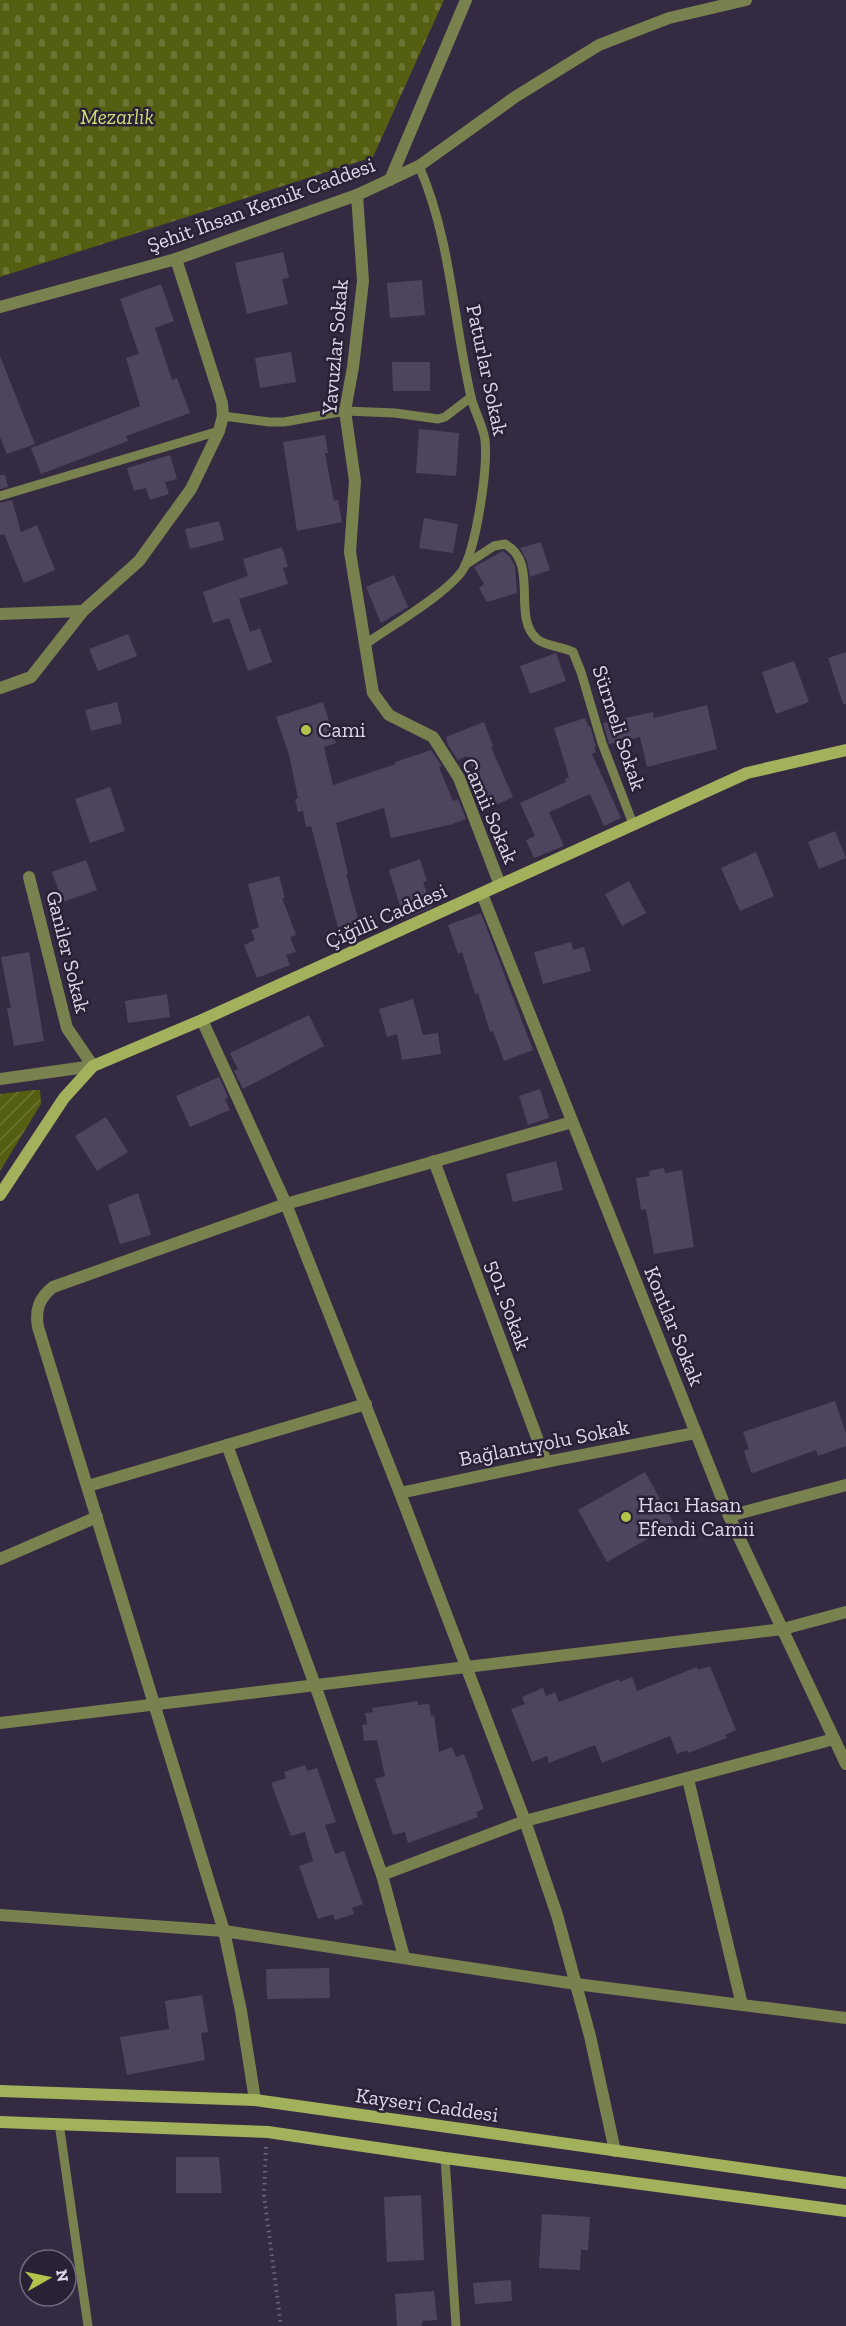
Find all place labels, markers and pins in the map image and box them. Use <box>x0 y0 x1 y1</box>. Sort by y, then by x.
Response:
place label: Cami <box>318 717 366 742</box>
marker: Cami <box>299 723 313 737</box>
place label: Hacı Hasan Efendi Camii <box>638 1492 755 1541</box>
marker: Hacı Hasan Efendi Camii <box>619 1510 633 1524</box>

